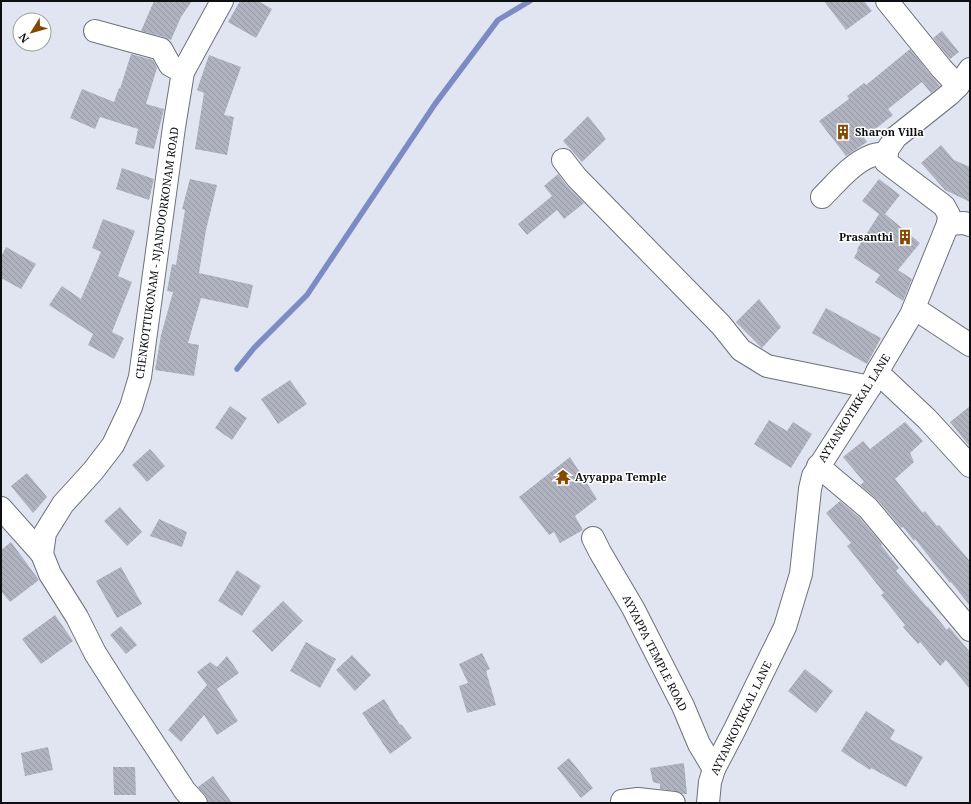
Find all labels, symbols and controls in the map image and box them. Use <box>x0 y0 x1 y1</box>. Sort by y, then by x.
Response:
north arrow <box>12 12 52 52</box>
text: N <box>15 30 32 46</box>
building icon: Sharon Villa <box>834 123 852 141</box>
place label: Sharon Villa <box>855 124 924 139</box>
street label: CHENKOTTUKONAM - NJANDOORKONAM ROAD <box>131 126 182 380</box>
building icon: Prasanthi <box>896 228 914 246</box>
place label: Prasanthi <box>839 229 893 244</box>
street label: AYYANKOYIKKAL LANE <box>814 351 893 465</box>
temple icon: Ayyappa Temple <box>554 468 572 486</box>
place label: Ayyappa Temple <box>575 469 667 484</box>
street label: AYYAPPA TEMPLE ROAD <box>620 592 691 714</box>
street label: AYYANKOYIKKAL LANE <box>706 658 775 777</box>

